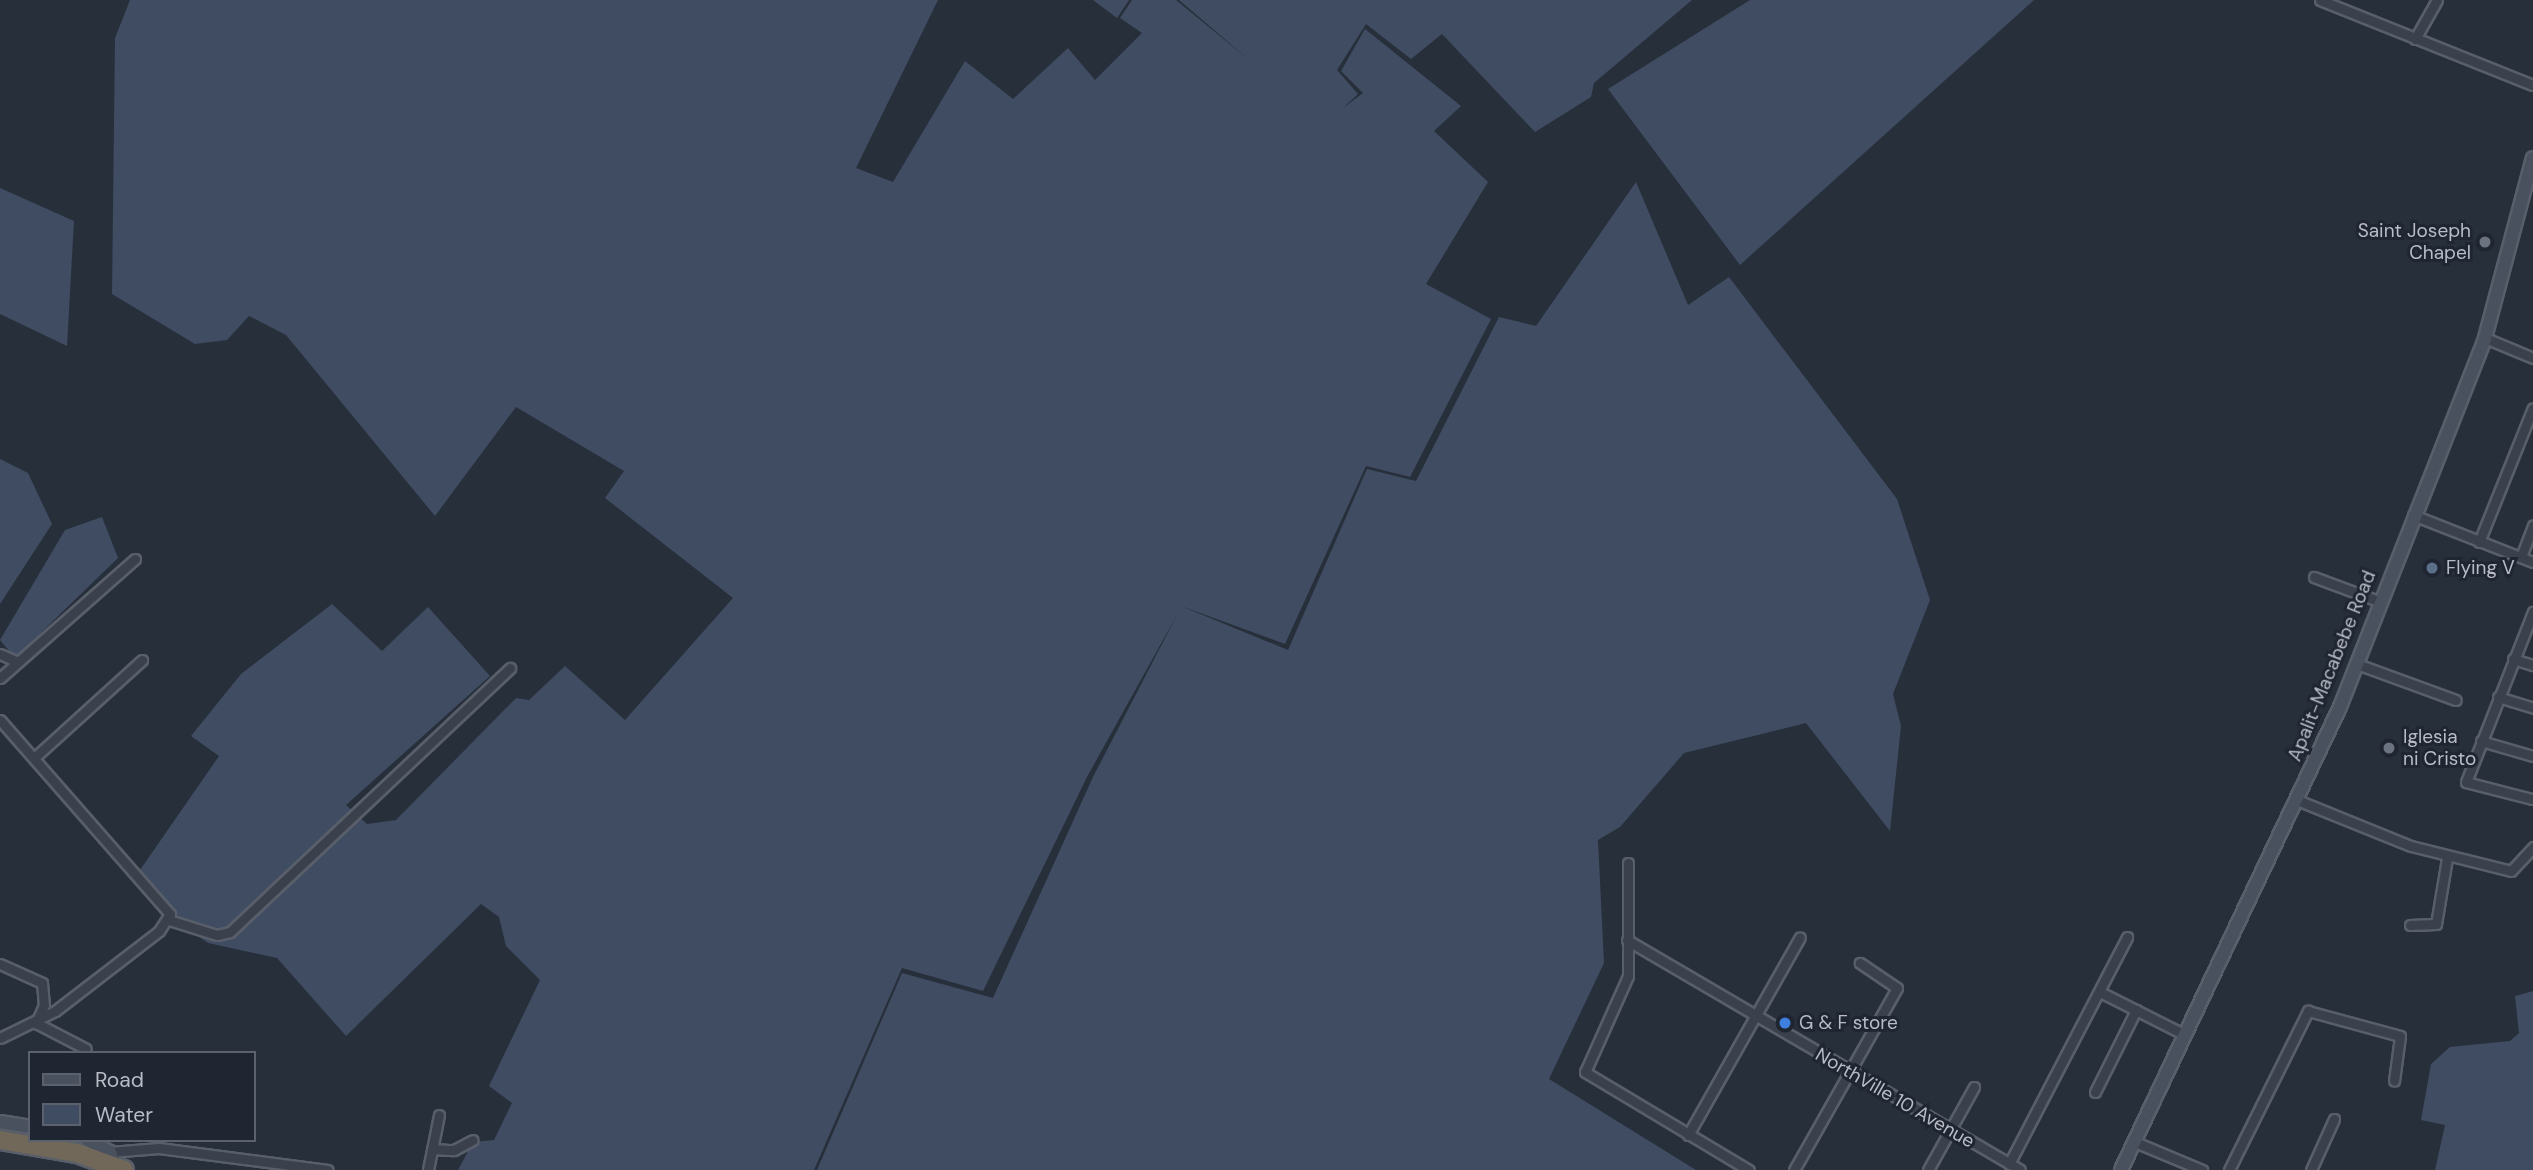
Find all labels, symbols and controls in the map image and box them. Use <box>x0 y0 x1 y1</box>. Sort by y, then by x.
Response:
place label: Saint Joseph Chapel <box>2358 220 2471 264</box>
marker: Saint Joseph Chapel <box>2477 234 2493 250</box>
place label: Flying V <box>2446 557 2515 579</box>
marker: Flying V <box>2424 560 2440 576</box>
street label: Apalit-Macabebe Road <box>2283 567 2381 765</box>
place label: Iglesia ni Cristo <box>2403 726 2476 770</box>
marker: Iglesia ni Cristo <box>2381 740 2397 756</box>
place label: G & F store <box>1799 1012 1898 1034</box>
marker: G & F store <box>1777 1015 1793 1031</box>
street label: NorthVille 10 Avenue <box>1811 1043 1979 1153</box>
legend <box>28 1051 256 1142</box>
text: Road <box>95 1066 144 1094</box>
text: Water <box>95 1101 153 1129</box>

